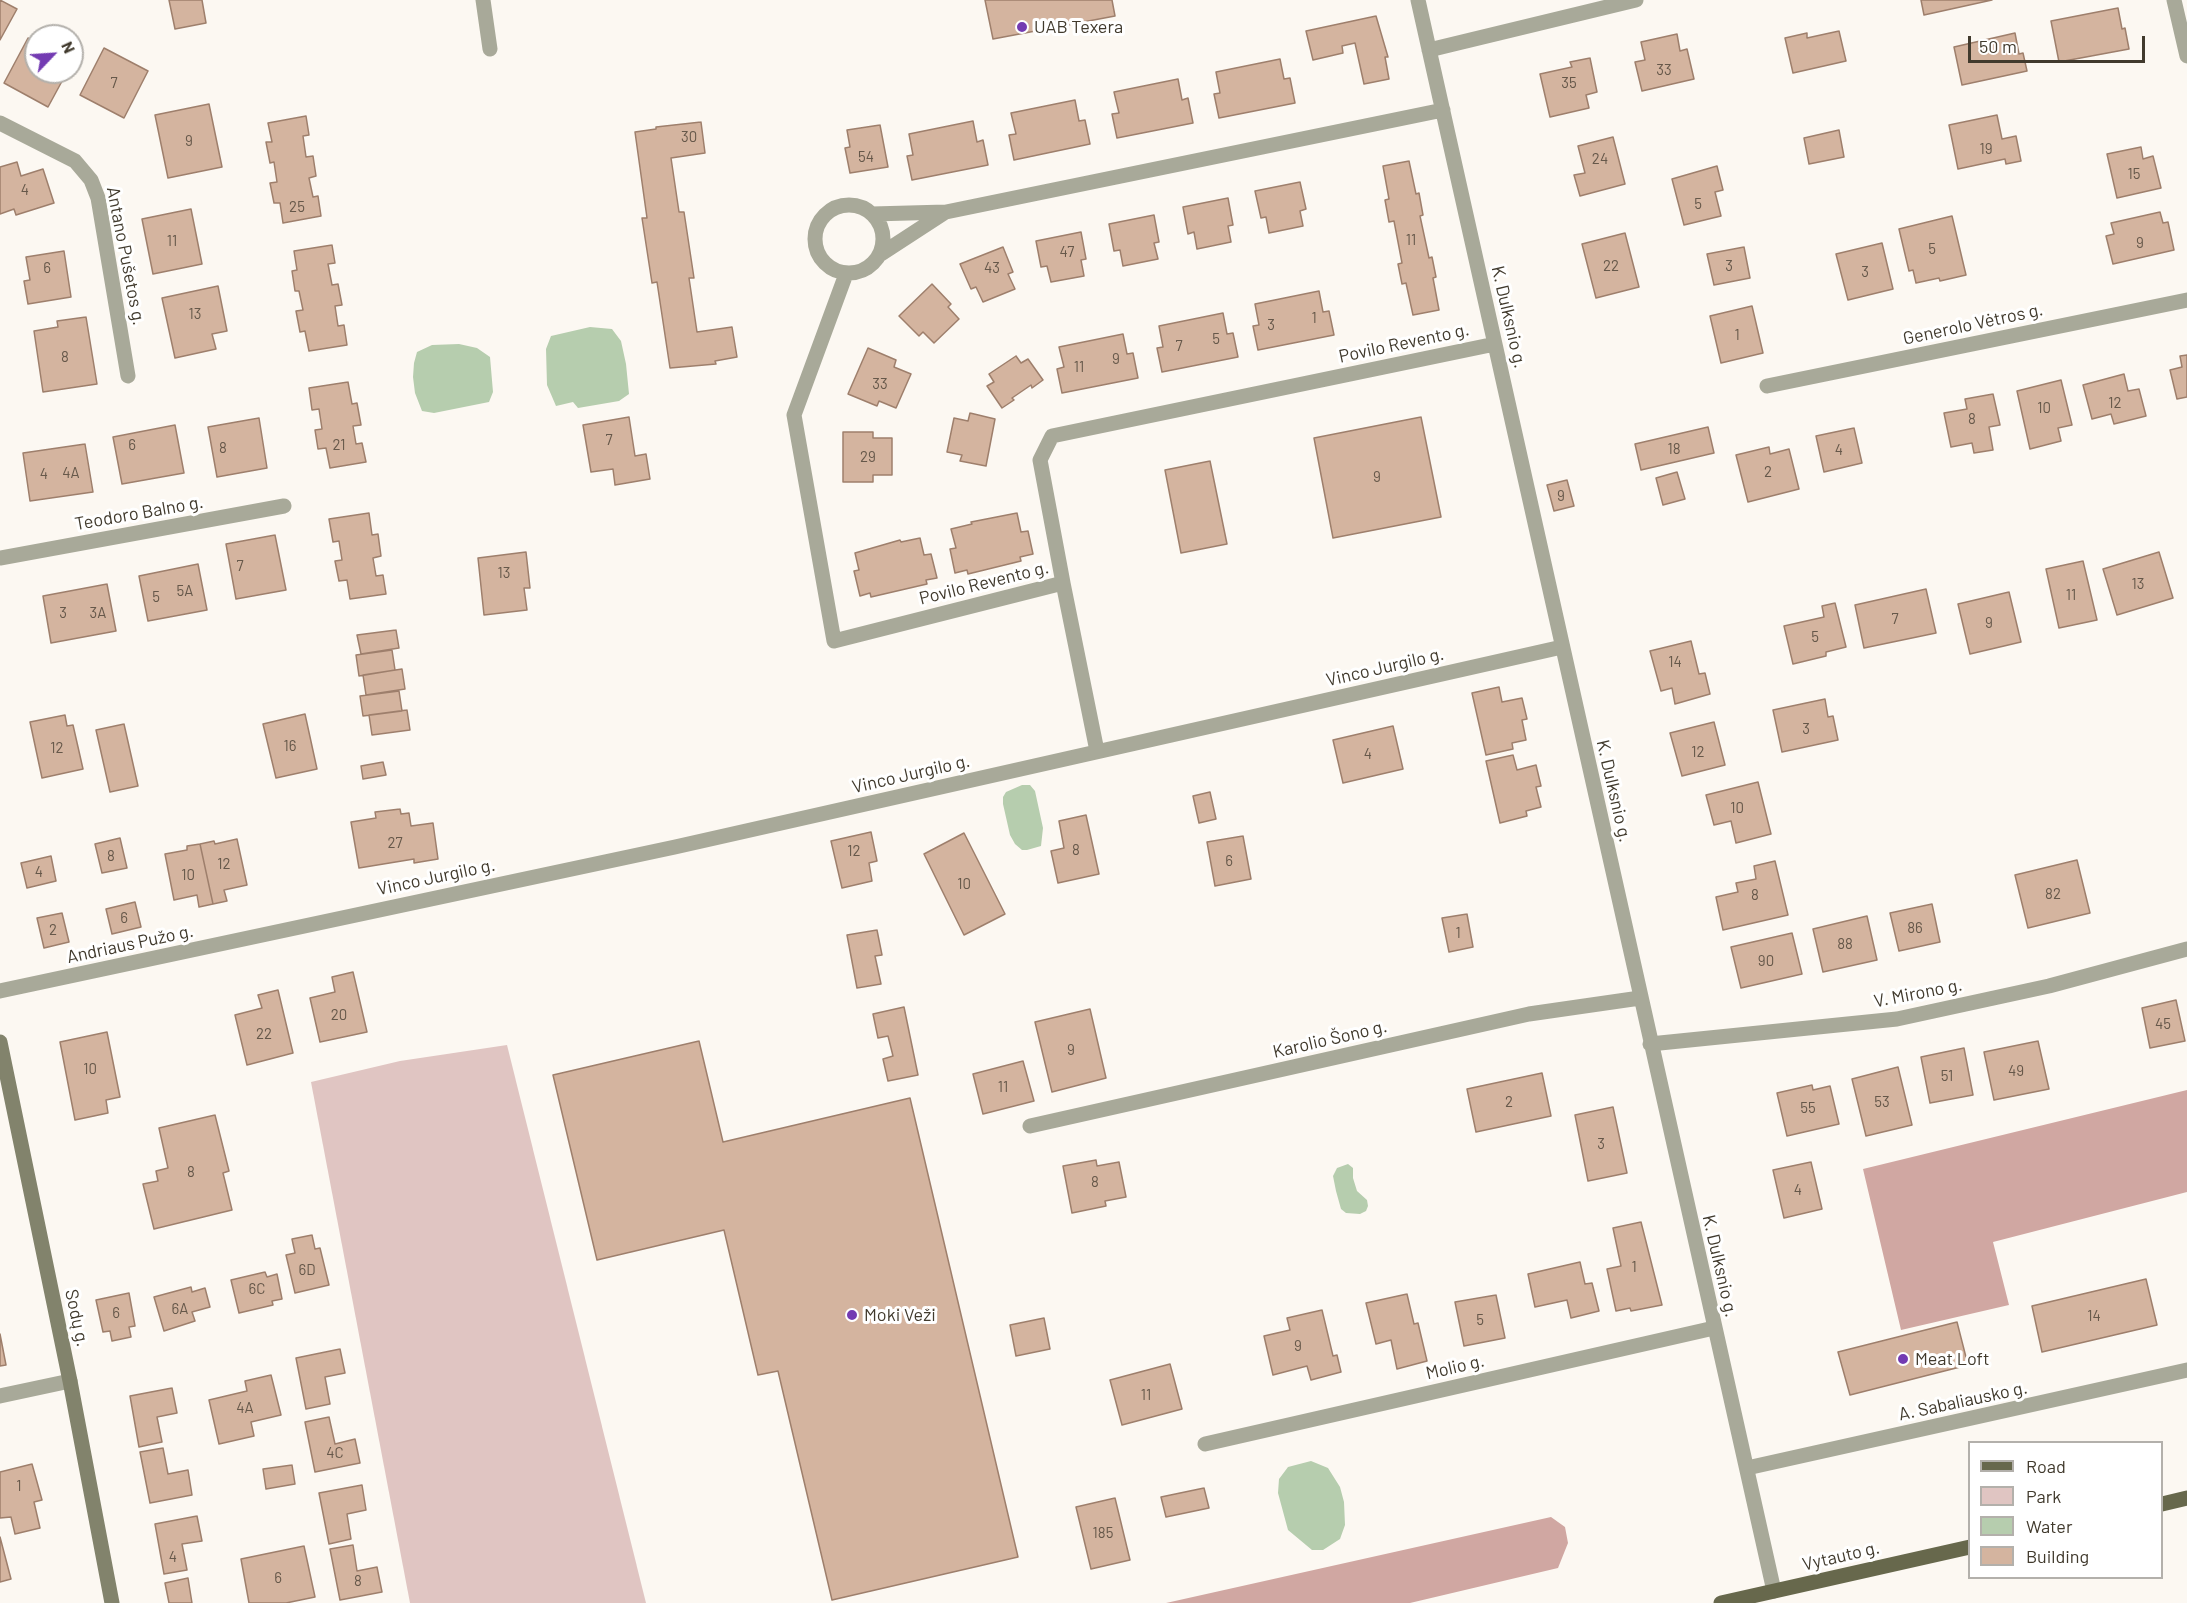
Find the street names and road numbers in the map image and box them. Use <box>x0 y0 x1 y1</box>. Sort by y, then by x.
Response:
street label: Antano Pušetos g. <box>102 185 150 327</box>
street label: K. Dulksnio g. <box>1487 264 1531 370</box>
street label: Generolo Vėtros g. <box>1901 299 2045 349</box>
street label: Povilo Revento g. <box>1337 319 1471 367</box>
street label: Teodoro Balno g. <box>73 491 205 535</box>
street label: Povilo Revento g. <box>917 556 1051 610</box>
street label: Vinco Jurgilo g. <box>1324 643 1446 691</box>
street label: K. Dulksnio g. <box>1592 738 1636 844</box>
street label: Vinco Jurgilo g. <box>850 750 972 798</box>
street label: Vinco Jurgilo g. <box>375 854 497 900</box>
street label: Andriaus Pužo g. <box>65 920 195 968</box>
street label: V. Mirono g. <box>1872 974 1964 1012</box>
street label: Karolio Šono g. <box>1271 1015 1389 1063</box>
street label: K. Dulksnio g. <box>1698 1213 1742 1319</box>
street label: Sodų g. <box>60 1287 94 1349</box>
street label: Molio g. <box>1424 1350 1486 1384</box>
street label: A. Sabaliausko g. <box>1897 1377 2029 1425</box>
street label: Vytauto g. <box>1800 1537 1882 1575</box>

